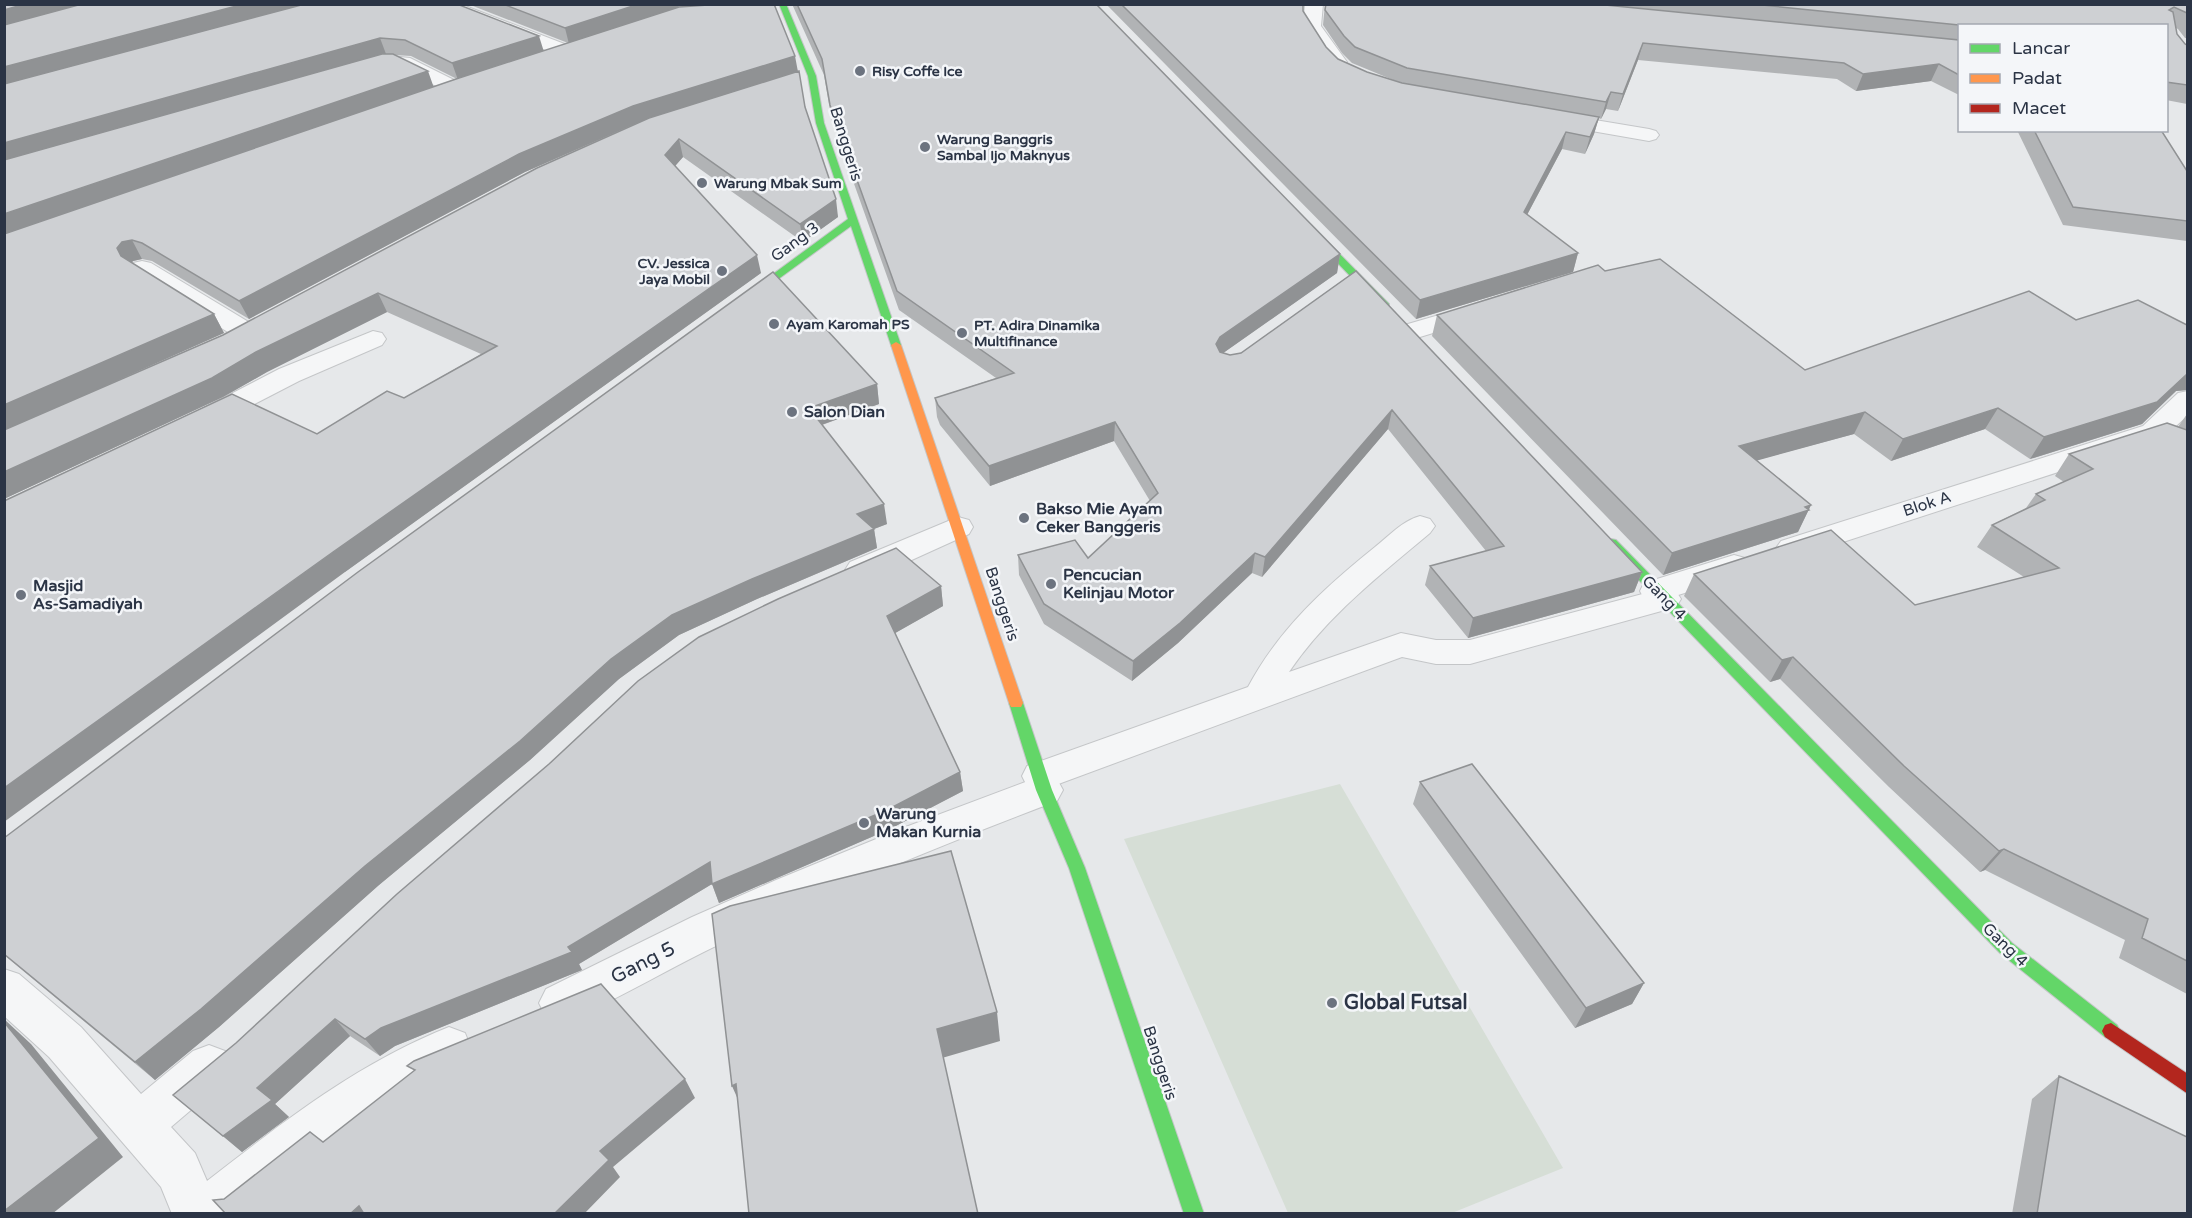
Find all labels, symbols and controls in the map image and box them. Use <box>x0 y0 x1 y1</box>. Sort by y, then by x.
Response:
legend <box>1958 24 2168 132</box>
text: Lancar <box>2012 37 2070 59</box>
place label: Risy Coffe Ice <box>872 63 962 80</box>
marker: Risy Coffe Ice <box>853 64 867 78</box>
text: Padat <box>2012 67 2062 89</box>
text: Macet <box>2012 97 2066 119</box>
street label: Banggeris <box>825 104 867 184</box>
place label: Warung Banggris Sambal Ijo Maknyus <box>937 131 1070 164</box>
marker: Warung Banggris Sambal Ijo Maknyus <box>918 140 932 154</box>
place label: Warung Mbak Sum <box>714 175 842 192</box>
marker: Warung Mbak Sum <box>695 176 709 190</box>
street label: Gang 3 <box>767 218 823 266</box>
place label: CV. Jessica Jaya Mobil <box>637 255 710 288</box>
marker: CV. Jessica Jaya Mobil <box>715 264 729 278</box>
place label: Ayam Karomah PS <box>786 316 910 333</box>
marker: Ayam Karomah PS <box>767 317 781 331</box>
place label: PT. Adira Dinamika Multifinance <box>974 317 1100 350</box>
marker: PT. Adira Dinamika Multifinance <box>955 326 969 340</box>
place label: Salon Dian <box>804 402 885 422</box>
marker: Salon Dian <box>785 405 799 419</box>
street label: Blok A <box>1900 487 1954 521</box>
place label: Bakso Mie Ayam Ceker Banggeris <box>1036 499 1162 537</box>
marker: Bakso Mie Ayam Ceker Banggeris <box>1017 511 1031 525</box>
street label: Banggeris <box>981 564 1023 644</box>
place label: Pencucian Kelinjau Motor <box>1063 565 1175 603</box>
street label: Gang 4 <box>1638 571 1690 625</box>
place label: Masjid As-Samadiyah <box>33 576 143 614</box>
marker: Pencucian Kelinjau Motor <box>1044 577 1058 591</box>
marker: Masjid As-Samadiyah <box>14 588 28 602</box>
place label: Warung Makan Kurnia <box>876 804 981 842</box>
marker: Warung Makan Kurnia <box>857 816 871 830</box>
street label: Gang 4 <box>1978 919 2032 971</box>
street label: Gang 5 <box>607 937 679 989</box>
place label: Global Futsal <box>1344 991 1467 1015</box>
marker: Global Futsal <box>1325 996 1339 1010</box>
street label: Banggeris <box>1139 1023 1181 1103</box>

